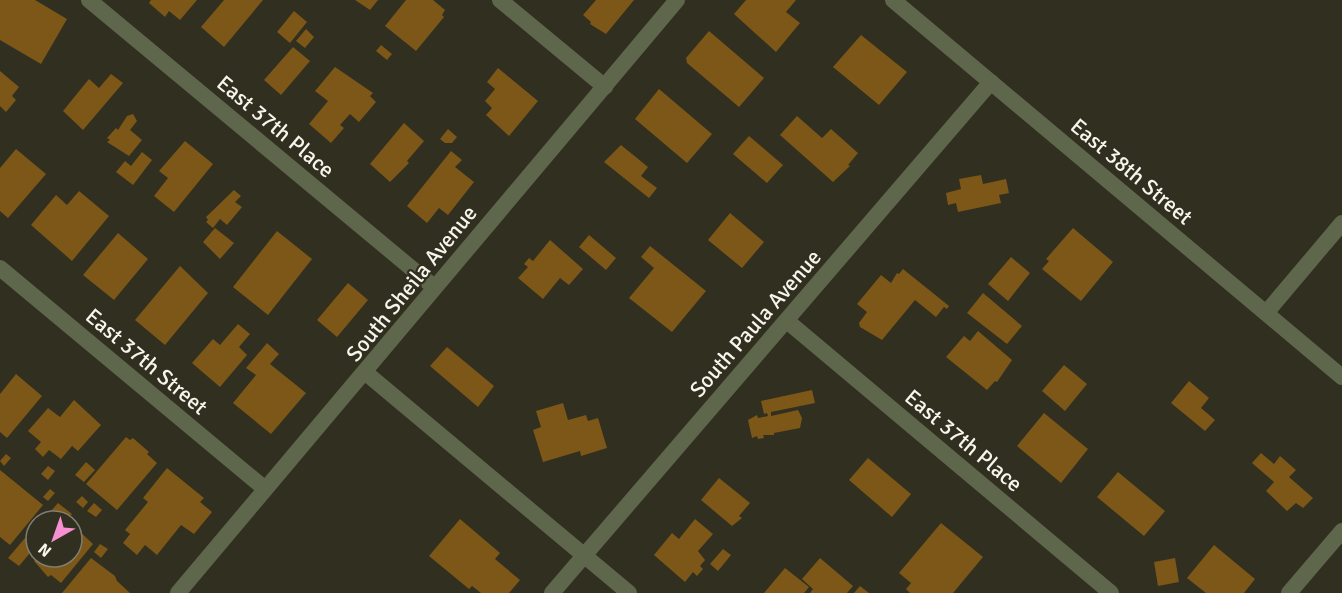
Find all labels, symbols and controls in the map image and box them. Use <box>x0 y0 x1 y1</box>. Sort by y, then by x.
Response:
street label: East 37th Place <box>211 69 340 183</box>
street label: East 38th Street <box>1065 112 1198 231</box>
street label: South Sheila Avenue <box>340 200 483 367</box>
street label: South Paula Avenue <box>684 244 827 403</box>
street label: East 37th Street <box>80 302 213 421</box>
street label: East 37th Place <box>899 383 1028 497</box>
north arrow <box>24 509 84 569</box>
text: N <box>34 538 56 561</box>

